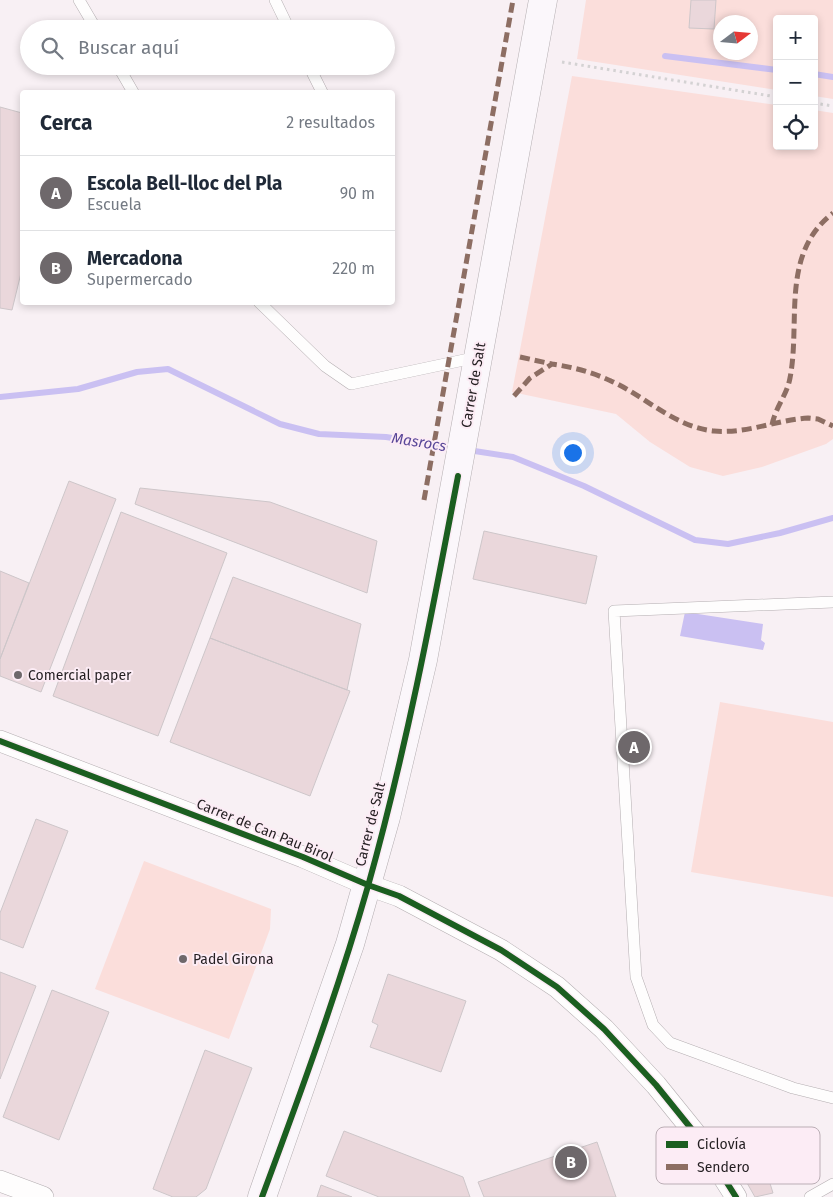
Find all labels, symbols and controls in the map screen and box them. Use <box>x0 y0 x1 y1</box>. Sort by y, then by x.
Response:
north arrow <box>713 15 758 60</box>
map controls <box>773 15 818 150</box>
button: + <box>773 15 818 60</box>
search box <box>20 20 395 75</box>
icon: search <box>38 34 66 62</box>
text: Buscar aquí <box>78 36 179 59</box>
button: − <box>773 60 818 105</box>
button: locate <box>773 105 818 150</box>
text: Cerca <box>40 110 92 136</box>
text: 2 resultados <box>286 113 375 132</box>
text: Escola Bell-lloc del Pla <box>87 172 283 195</box>
text: A <box>51 184 61 203</box>
text: 90 m <box>340 184 375 203</box>
text: Escuela <box>87 195 142 214</box>
text: Mercadona <box>87 247 183 270</box>
text: B <box>51 259 61 278</box>
text: 220 m <box>332 259 375 278</box>
text: Supermercado <box>87 270 193 289</box>
street label: Carrer de Salt <box>458 340 490 429</box>
water label: Masrocs <box>390 429 448 455</box>
your location <box>560 440 586 466</box>
place label: Comercial paper <box>28 667 132 684</box>
marker: Comercial paper <box>12 669 24 681</box>
pin: A <box>618 728 650 766</box>
street label: Carrer de Salt <box>352 779 389 868</box>
street label: Carrer de Can Pau Birol <box>194 795 336 866</box>
place label: Padel Girona <box>193 951 274 968</box>
marker: Padel Girona <box>177 953 189 965</box>
legend <box>656 1127 820 1184</box>
text: Ciclovía <box>697 1136 746 1153</box>
pin: B <box>555 1143 587 1181</box>
text: Sendero <box>697 1159 750 1176</box>

